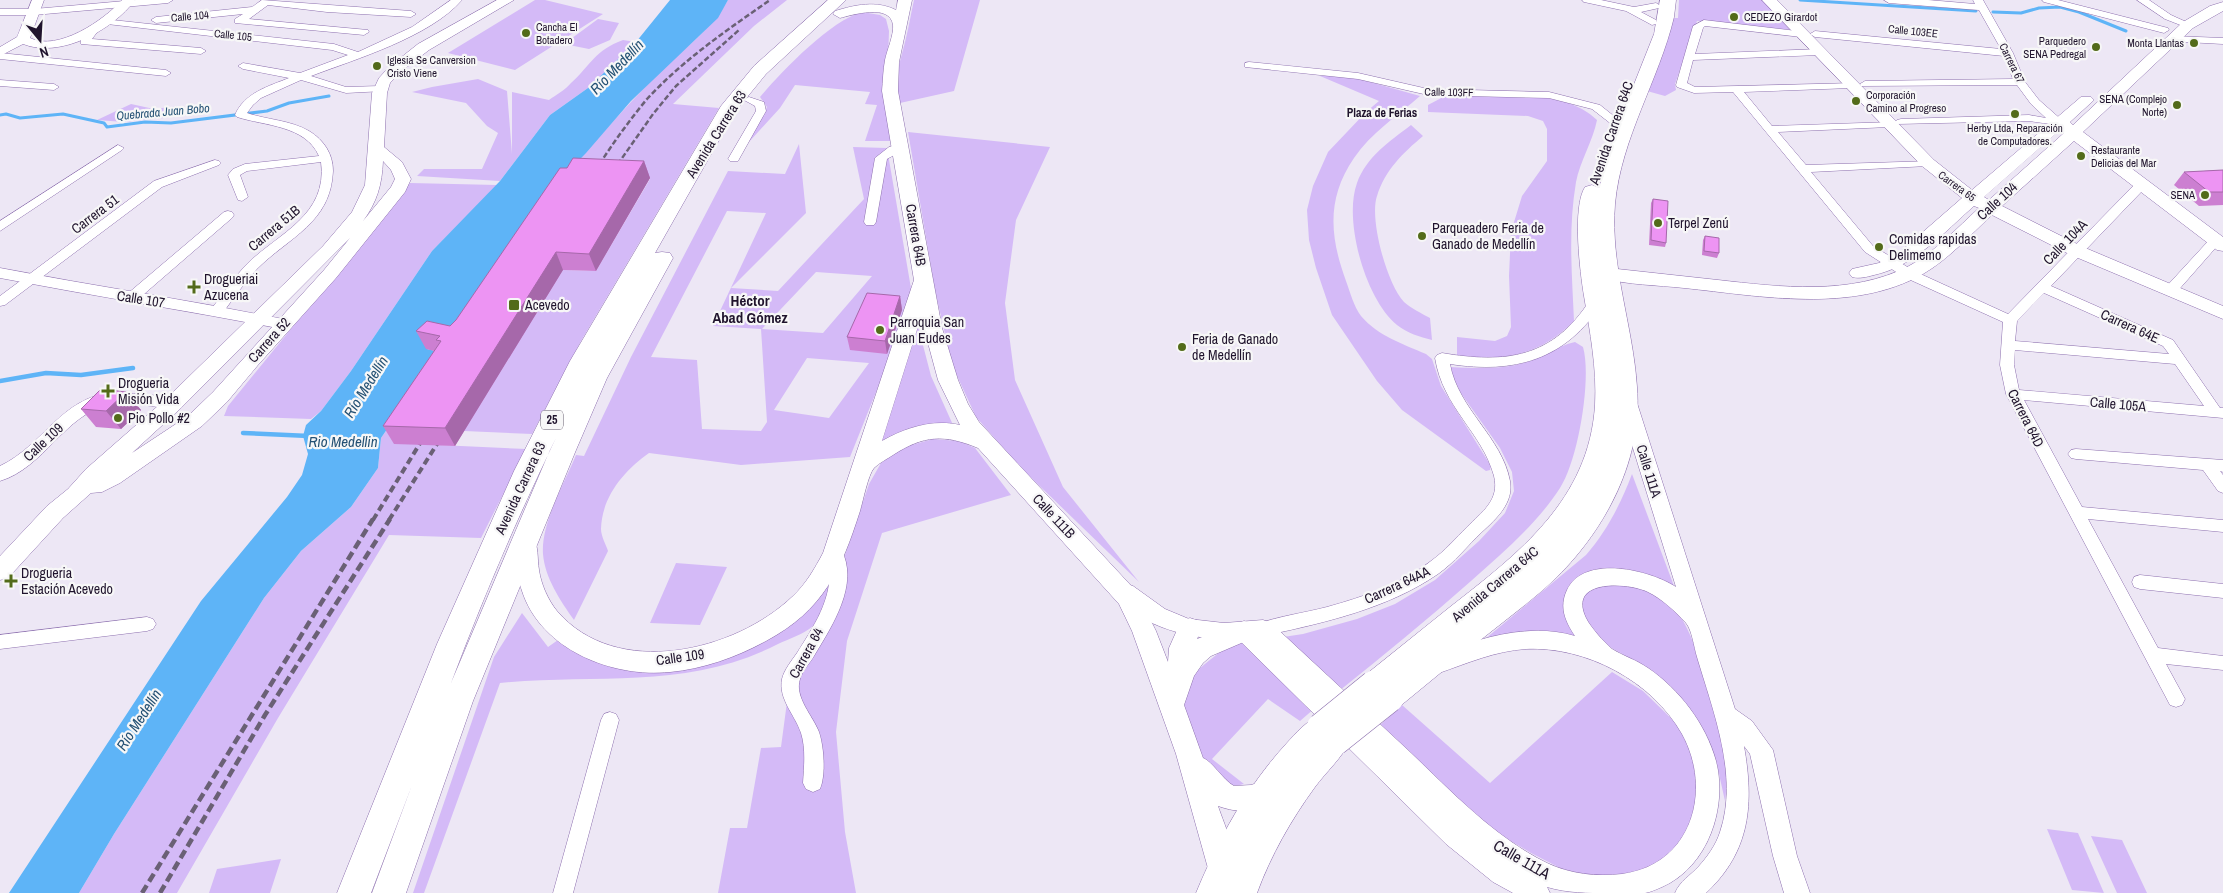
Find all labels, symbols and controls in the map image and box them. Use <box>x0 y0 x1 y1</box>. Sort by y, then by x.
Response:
street label: Calle 104 <box>170 7 210 25</box>
place label: CEDEZO Girardot <box>1744 10 1818 24</box>
marker: CEDEZO Girardot <box>1728 11 1740 23</box>
north arrow <box>15 15 65 65</box>
place label: Cancha El Botadero <box>536 20 578 47</box>
street label: Calle 103EE <box>1887 21 1939 41</box>
street label: Calle 105 <box>213 26 253 44</box>
marker: Cancha El Botadero <box>520 27 532 39</box>
water label: Río Medellín <box>585 34 648 99</box>
place label: Parquedero SENA Pedregal <box>2023 34 2086 61</box>
place label: Monta Llantas <box>2127 36 2184 50</box>
marker: Monta Llantas <box>2188 37 2200 49</box>
street label: Carrera 67 <box>1996 41 2028 85</box>
marker: Parquedero SENA Pedregal <box>2090 41 2102 53</box>
text: N <box>37 43 51 62</box>
place label: Iglesia Se Canversion Cristo Viene <box>387 53 476 80</box>
marker: Iglesia Se Canversion Cristo Viene <box>371 60 383 72</box>
street label: Avenida Carrera 64C <box>1585 79 1637 188</box>
street label: Calle 103FF <box>1424 85 1474 99</box>
street label: Avenida Carrera 63 <box>681 87 750 182</box>
place label: Corporación Camino al Progreso <box>1866 88 1946 115</box>
place label: SENA (Complejo Norte) <box>2099 92 2167 119</box>
marker: Corporación Camino al Progreso <box>1850 95 1862 107</box>
marker: SENA (Complejo Norte) <box>2171 99 2183 111</box>
water label: Quebrada Juan Bobo <box>116 100 211 124</box>
district label: Plaza de Ferias <box>1347 105 1418 121</box>
marker: Herby Ltda, Reparación de Computadores. <box>2009 108 2021 120</box>
place label: Herby Ltda, Reparación de Computadores. <box>1967 121 2063 148</box>
place label: Restaurante Delicias del Mar <box>2091 143 2156 170</box>
marker: Restaurante Delicias del Mar <box>2075 150 2087 162</box>
street label: Carrera 65 <box>1935 168 1979 204</box>
street label: Calle 104 <box>1973 178 2021 224</box>
place label: SENA <box>2170 188 2196 202</box>
marker: SENA <box>2199 189 2211 201</box>
street label: Carrera 51 <box>68 190 123 238</box>
street label: Carrera 51B <box>244 201 304 255</box>
street label: Carrera 64B <box>902 203 930 268</box>
place label: Terpel Zenú <box>1668 214 1729 232</box>
street label: Calle 104A <box>2039 215 2091 268</box>
marker: Terpel Zenú <box>1652 217 1664 229</box>
place label: Parqueadero Feria de Ganado de Medellín <box>1432 219 1544 253</box>
marker: Parqueadero Feria de Ganado de Medellín <box>1416 230 1428 242</box>
place label: Comidas rapidas Delimemo <box>1889 230 1977 264</box>
marker: Comidas rapidas Delimemo <box>1873 241 1885 253</box>
place label: Drogueriai Azucena <box>203 270 258 304</box>
marker: Drogueriai Azucena <box>188 281 200 293</box>
street label: Calle 107 <box>116 286 166 312</box>
district label: Héctor Abad Gómez <box>712 290 788 328</box>
place label: Acevedo <box>524 296 570 314</box>
marker: Acevedo <box>507 298 521 312</box>
street label: Carrera 64E <box>2098 305 2162 347</box>
place label: Parroquia San Juan Eudes <box>890 313 964 347</box>
street label: Carrera 52 <box>244 314 294 366</box>
marker: Parroquia San Juan Eudes <box>874 324 886 336</box>
place label: Feria de Ganado de Medellín <box>1192 330 1278 364</box>
marker: Feria de Ganado de Medellín <box>1176 341 1188 353</box>
water label: Río Medellín <box>338 352 393 422</box>
place label: Drogueria Misión Vida <box>118 374 180 408</box>
marker: Drogueria Misión Vida <box>102 385 114 397</box>
street label: Carrera 64D <box>2004 386 2048 450</box>
street label: Calle 105A <box>2089 393 2147 415</box>
place label: Pio Pollo #2 <box>128 409 190 427</box>
road number: 25 <box>541 410 563 430</box>
marker: Pio Pollo #2 <box>112 412 124 424</box>
street label: Calle 109 <box>19 419 67 465</box>
water label: Rio Medellin <box>308 431 378 452</box>
street label: Avenida Carrera 63 <box>490 439 549 538</box>
street label: Calle 111A <box>1632 442 1666 500</box>
street label: Calle 111B <box>1029 490 1079 542</box>
street label: Avenida Carrera 64C <box>1447 542 1542 626</box>
street label: Carrera 64AA <box>1361 562 1433 608</box>
place label: Drogueria Estación Acevedo <box>21 564 113 598</box>
marker: Drogueria Estación Acevedo <box>5 575 17 587</box>
street label: Carrera 64 <box>785 624 827 681</box>
street label: Calle 109 <box>655 645 705 669</box>
water label: Río Medellín <box>111 685 166 754</box>
street label: Calle 111A <box>1490 834 1555 884</box>

